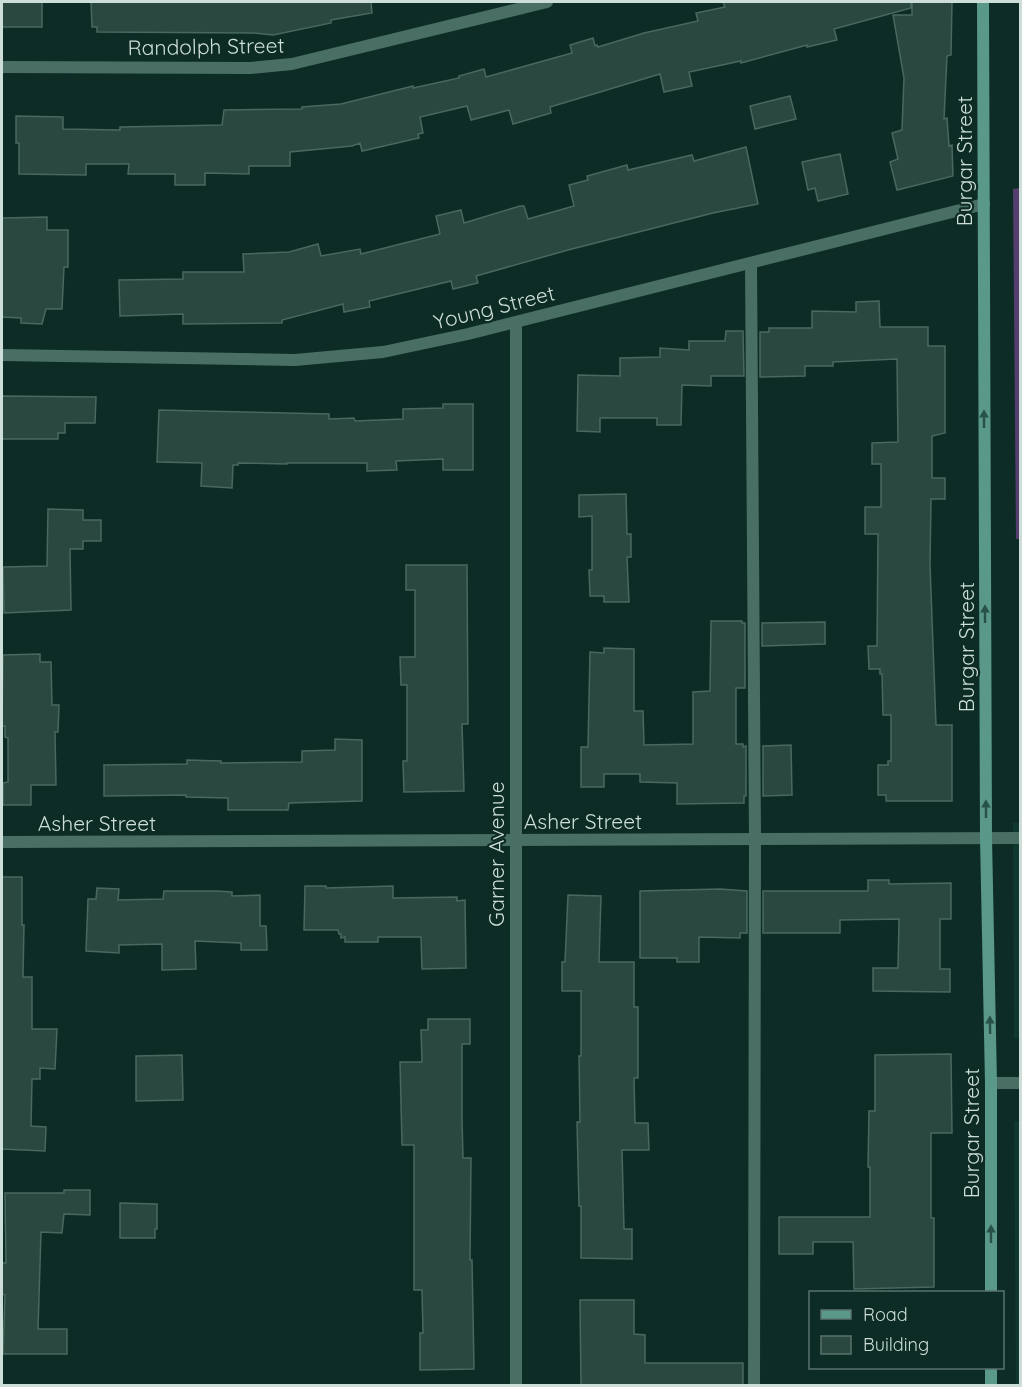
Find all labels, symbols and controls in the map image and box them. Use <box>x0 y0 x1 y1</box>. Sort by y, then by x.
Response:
street label: Randolph Street <box>127 32 285 60</box>
street label: Burgar Street <box>951 96 977 226</box>
street label: Young Street <box>431 279 557 335</box>
one-way arrow <box>979 409 989 428</box>
street label: Burgar Street <box>953 582 979 712</box>
one-way arrow <box>980 604 990 623</box>
street label: Garner Avenue <box>483 781 509 927</box>
one-way arrow <box>981 799 991 818</box>
street label: Asher Street <box>524 808 642 834</box>
street label: Asher Street <box>38 810 156 836</box>
one-way arrow <box>985 1015 994 1034</box>
street label: Burgar Street <box>958 1068 984 1198</box>
one-way arrow <box>986 1224 996 1243</box>
legend <box>809 1291 1004 1369</box>
text: Road <box>863 1303 908 1326</box>
text: Building <box>863 1333 929 1356</box>

